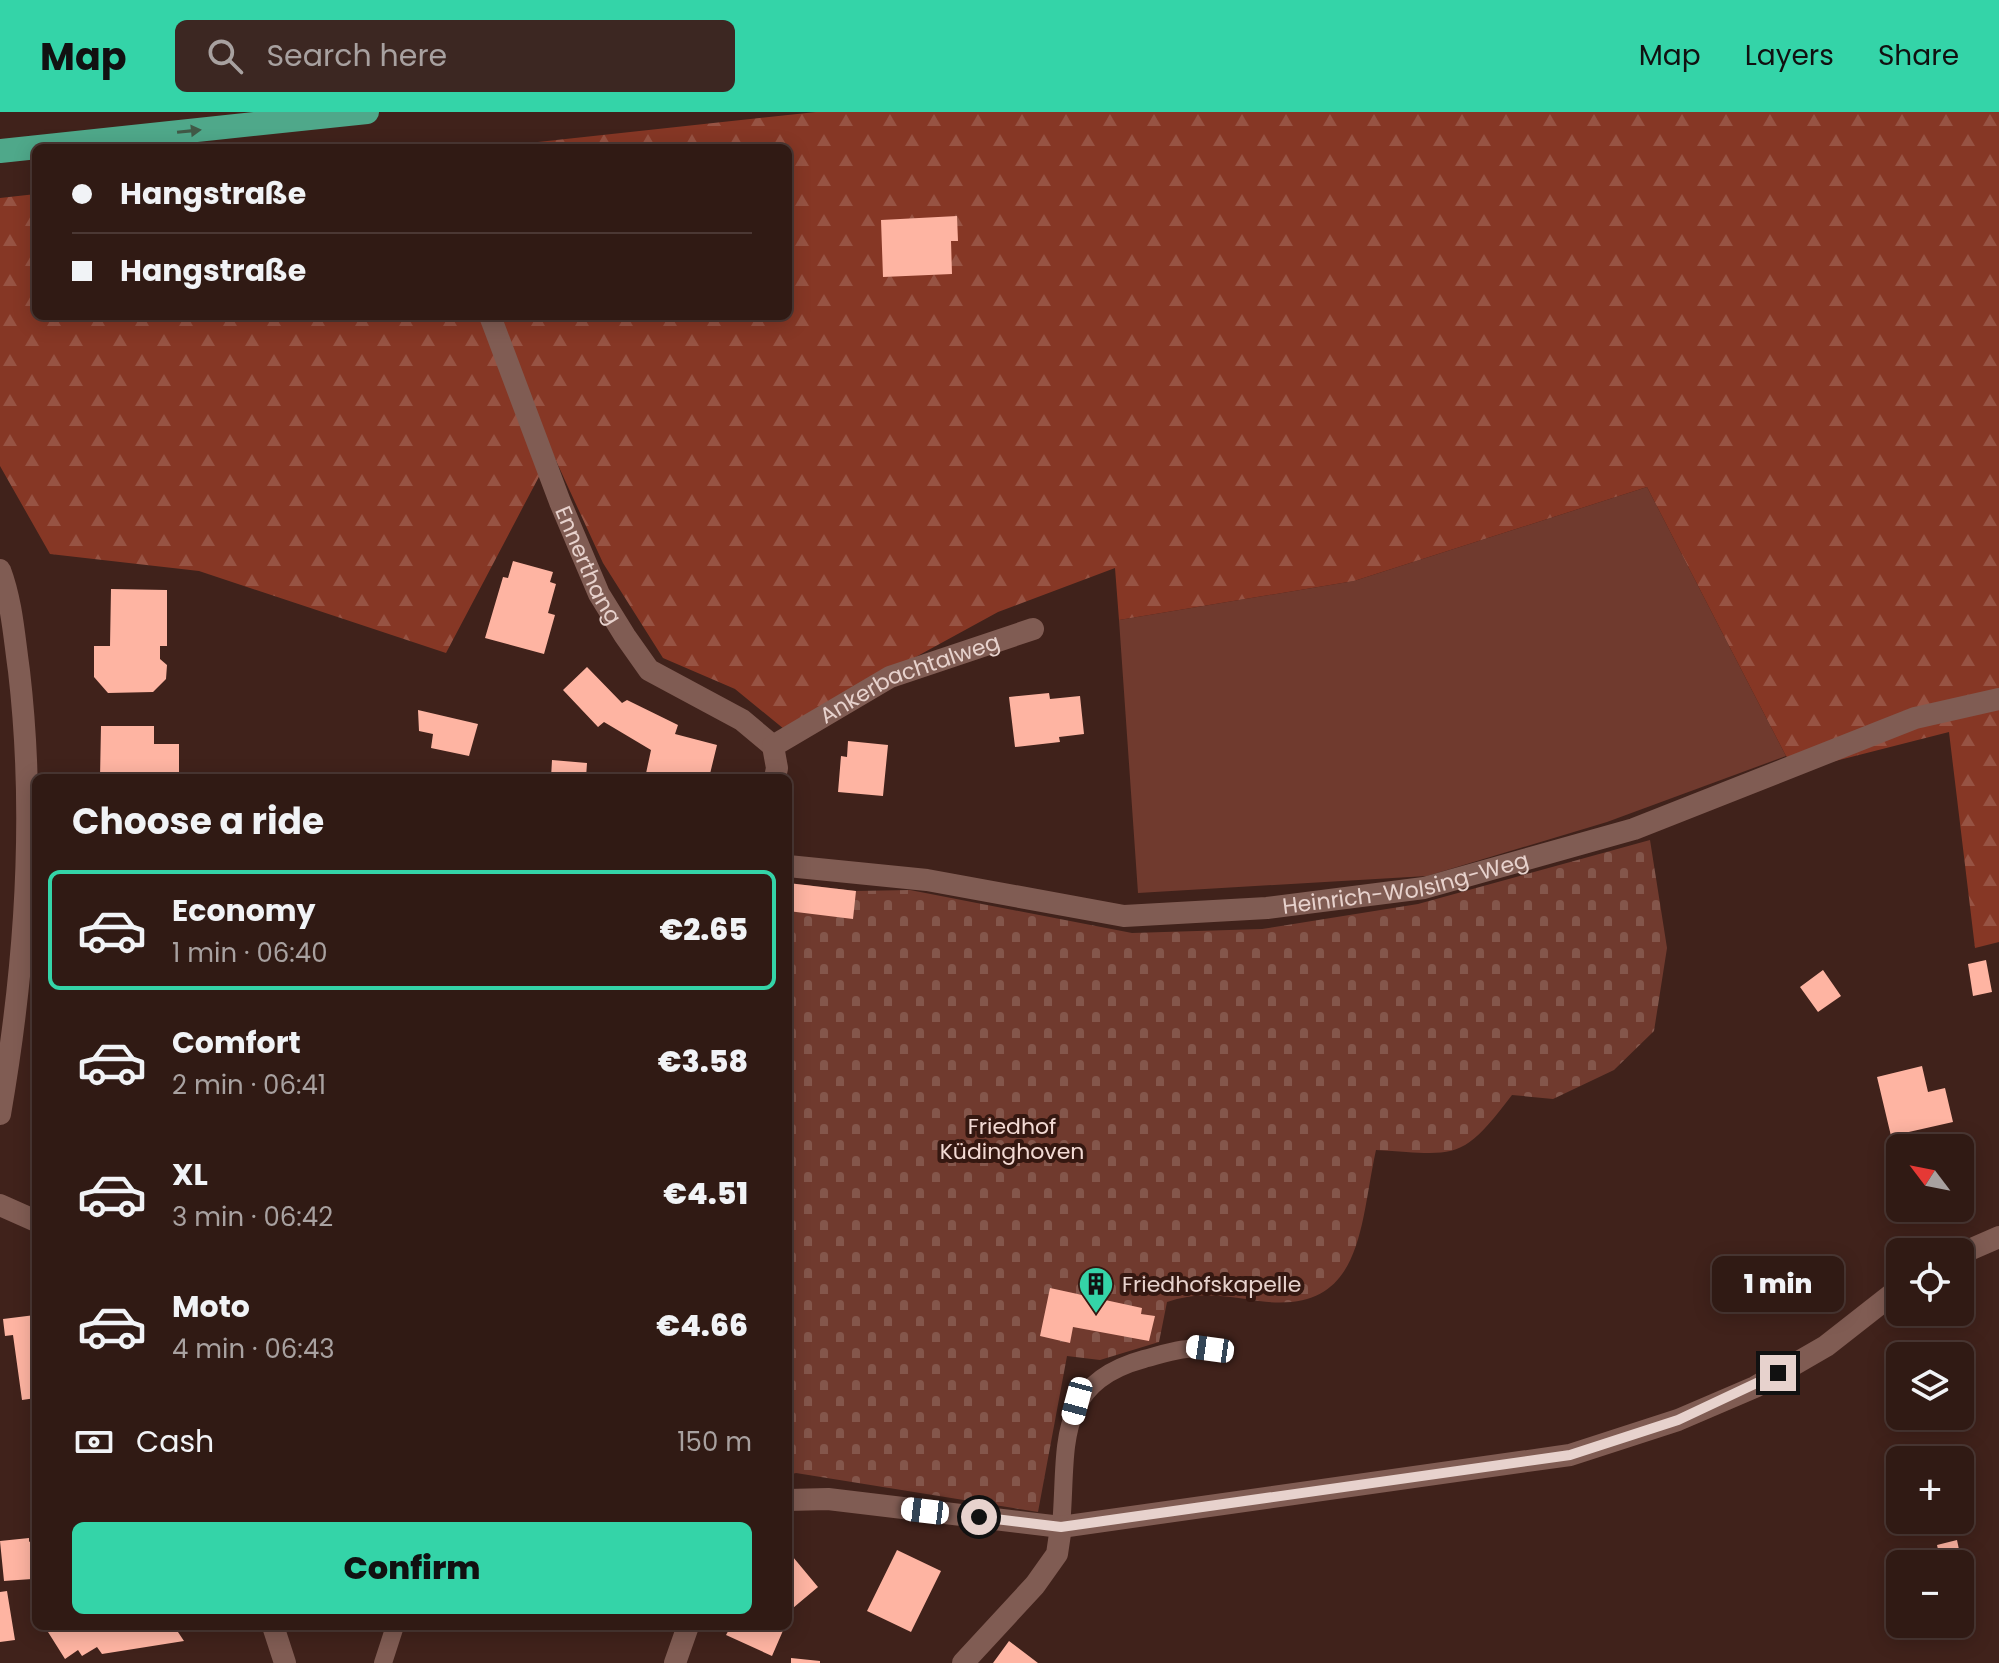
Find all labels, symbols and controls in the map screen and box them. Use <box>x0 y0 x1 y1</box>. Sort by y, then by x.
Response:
search box <box>175 20 735 92</box>
text: Map <box>40 30 127 83</box>
icon: search <box>203 34 247 78</box>
text: Search here <box>267 34 447 77</box>
text: Map <box>1639 36 1701 75</box>
text: Layers <box>1745 36 1834 75</box>
text: Share <box>1878 36 1959 75</box>
one-way arrow <box>177 124 202 137</box>
text: Hangstraße <box>120 172 306 215</box>
text: Hangstraße <box>120 249 306 292</box>
street label: Ennerthang <box>547 501 629 630</box>
street label: Ankerbachtalweg <box>814 626 1004 731</box>
text: Choose a ride <box>72 796 324 847</box>
street label: Heinrich-Wolsing-Weg <box>1280 844 1532 922</box>
text: Economy <box>172 889 316 932</box>
icon: car <box>76 894 148 966</box>
text: €2.65 <box>659 908 748 951</box>
text: 1 min · 06:40 <box>172 935 328 971</box>
text: Comfort <box>172 1021 301 1064</box>
icon: car <box>76 1026 148 1098</box>
text: €3.58 <box>658 1040 748 1083</box>
text: 2 min · 06:41 <box>172 1067 326 1103</box>
park label: Friedhof Küdinghoven <box>940 1111 1084 1167</box>
north arrow <box>1886 1134 1974 1222</box>
map controls <box>1886 1134 1974 1638</box>
text: XL <box>172 1153 208 1196</box>
icon: car <box>76 1158 148 1230</box>
text: €4.51 <box>663 1172 748 1215</box>
text: 3 min · 06:42 <box>172 1199 333 1235</box>
button: locate <box>1886 1238 1974 1326</box>
callout: 1 min <box>1712 1257 1844 1313</box>
building icon: Friedhofskapelle <box>1077 1265 1115 1315</box>
text: 1 min <box>1744 1266 1812 1302</box>
place label: Friedhofskapelle <box>1122 1269 1301 1300</box>
text: Moto <box>172 1285 250 1328</box>
icon: car <box>76 1290 148 1362</box>
text: €4.66 <box>656 1304 748 1347</box>
text: 4 min · 06:43 <box>172 1331 335 1367</box>
car <box>1185 1334 1235 1364</box>
button: layers <box>1886 1342 1974 1430</box>
route end <box>1760 1355 1796 1391</box>
car <box>1059 1375 1095 1427</box>
icon: cash <box>72 1420 116 1464</box>
text: Cash <box>136 1420 214 1463</box>
text: 150 m <box>677 1424 752 1460</box>
button: + <box>1886 1446 1974 1534</box>
car <box>900 1496 950 1526</box>
route start <box>961 1499 997 1535</box>
button: Confirm <box>72 1522 752 1614</box>
button: − <box>1886 1550 1974 1638</box>

